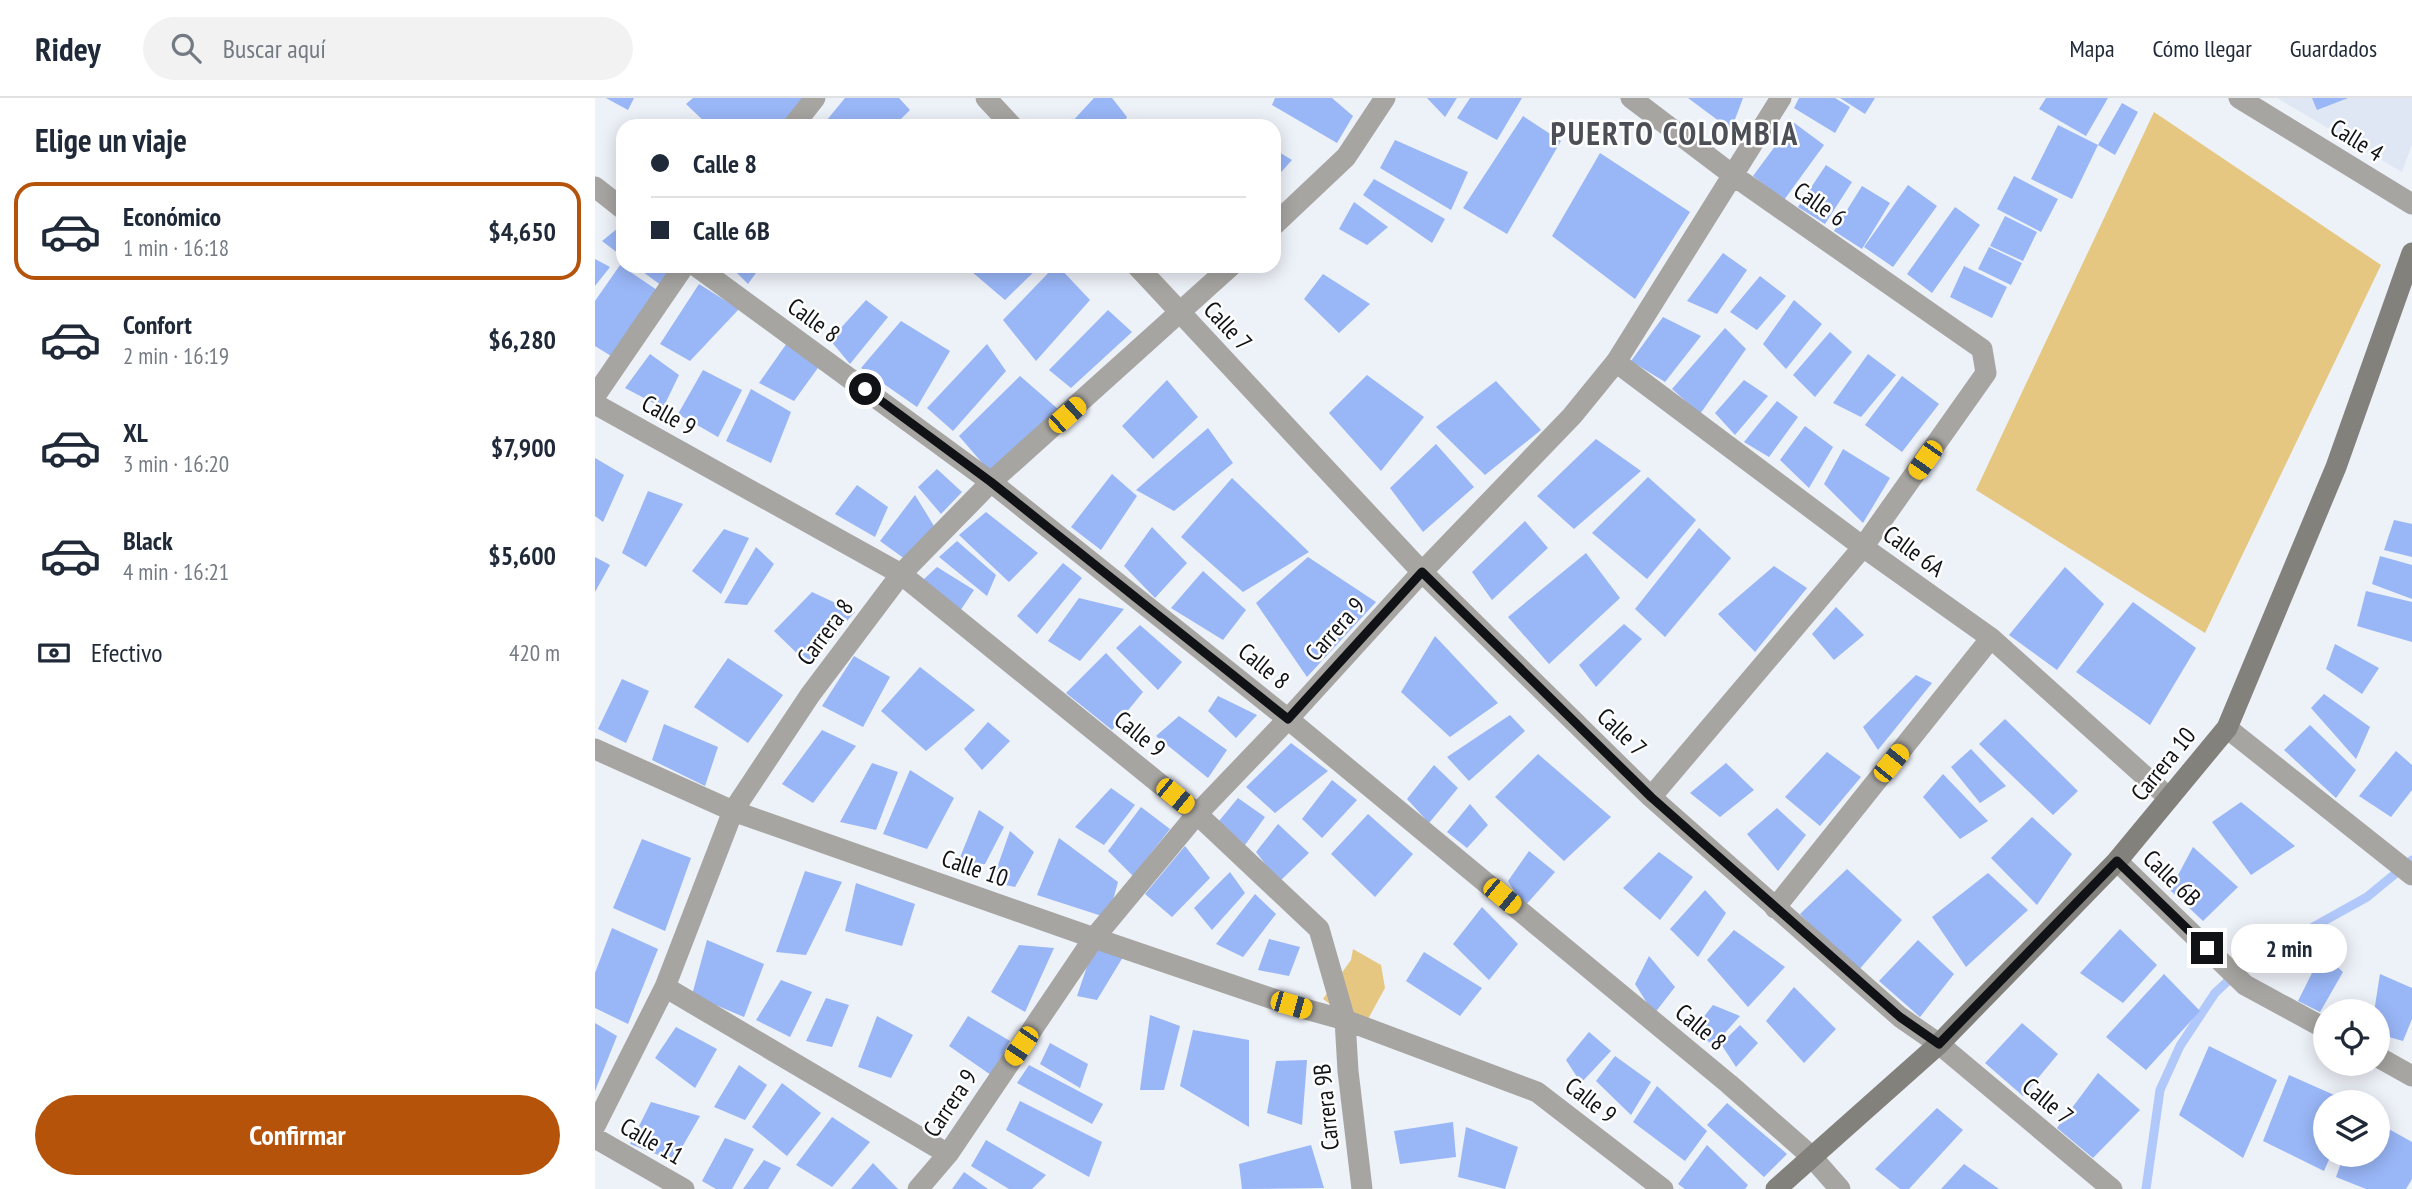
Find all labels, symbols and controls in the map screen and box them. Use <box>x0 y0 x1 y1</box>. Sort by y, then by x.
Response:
search box <box>143 17 633 80</box>
text: Ridey <box>35 27 101 70</box>
icon: search <box>167 29 205 67</box>
text: Buscar aquí <box>223 32 326 65</box>
text: Mapa <box>2070 33 2115 64</box>
text: Cómo llegar <box>2153 33 2252 64</box>
text: Guardados <box>2290 33 2377 64</box>
district label: PUERTO COLOMBIA <box>1551 112 1799 154</box>
street label: Calle 4 <box>2325 112 2390 168</box>
text: Elige un viaje <box>35 119 187 161</box>
text: Calle 8 <box>693 147 757 180</box>
street label: Calle 6 <box>1788 175 1852 233</box>
icon: car <box>39 200 102 263</box>
text: Económico <box>123 200 221 233</box>
text: Calle 6B <box>693 214 770 247</box>
text: $4,650 <box>488 215 556 248</box>
text: 1 min · 16:18 <box>123 233 229 262</box>
street label: Calle 8 <box>782 291 846 349</box>
street label: Calle 7 <box>1197 294 1259 358</box>
icon: car <box>39 308 102 371</box>
text: Confort <box>123 308 192 341</box>
text: $6,280 <box>488 323 556 356</box>
text: 2 min · 16:19 <box>123 341 229 370</box>
route start <box>849 373 881 405</box>
street label: Calle 9 <box>636 388 702 442</box>
car <box>1045 393 1090 437</box>
icon: car <box>39 416 102 479</box>
text: XL <box>123 416 148 449</box>
text: $7,900 <box>491 431 556 464</box>
car <box>1905 437 1946 483</box>
text: 3 min · 16:20 <box>123 449 229 478</box>
street label: Calle 6A <box>1877 518 1951 584</box>
icon: car <box>39 524 102 587</box>
text: Black <box>123 524 173 557</box>
text: $5,600 <box>488 539 556 572</box>
text: 4 min · 16:21 <box>123 557 229 586</box>
street label: Carrera 9 <box>1298 591 1372 667</box>
street label: Carrera 8 <box>790 593 860 671</box>
icon: cash <box>35 634 73 672</box>
text: Efectivo <box>91 636 163 669</box>
street label: Calle 8 <box>1232 636 1296 696</box>
text: 420 m <box>509 638 560 667</box>
street label: Calle 7 <box>1591 701 1653 763</box>
street label: Calle 9 <box>1108 704 1172 764</box>
street label: Carrera 10 <box>2124 721 2202 807</box>
car <box>1870 740 1913 786</box>
car <box>1153 775 1198 817</box>
street label: Calle 10 <box>938 842 1012 894</box>
street label: Calle 6B <box>2137 843 2207 913</box>
car <box>1480 874 1525 918</box>
callout: 2 min <box>2231 924 2347 972</box>
route end <box>2191 932 2223 964</box>
text: 2 min <box>2266 934 2312 963</box>
car <box>1268 989 1315 1021</box>
street label: Calle 8 <box>1669 997 1733 1057</box>
map controls <box>2313 999 2390 1167</box>
button: locate <box>2313 999 2390 1076</box>
car <box>1001 1023 1042 1069</box>
street label: Carrera 9B <box>1306 1062 1346 1152</box>
street label: Carrera 9 <box>916 1063 984 1143</box>
street label: Calle 9 <box>1559 1070 1623 1130</box>
street label: Calle 7 <box>2016 1071 2080 1131</box>
button: layers <box>2313 1090 2390 1167</box>
button: Confirmar <box>35 1095 560 1175</box>
street label: Calle 11 <box>615 1111 689 1171</box>

